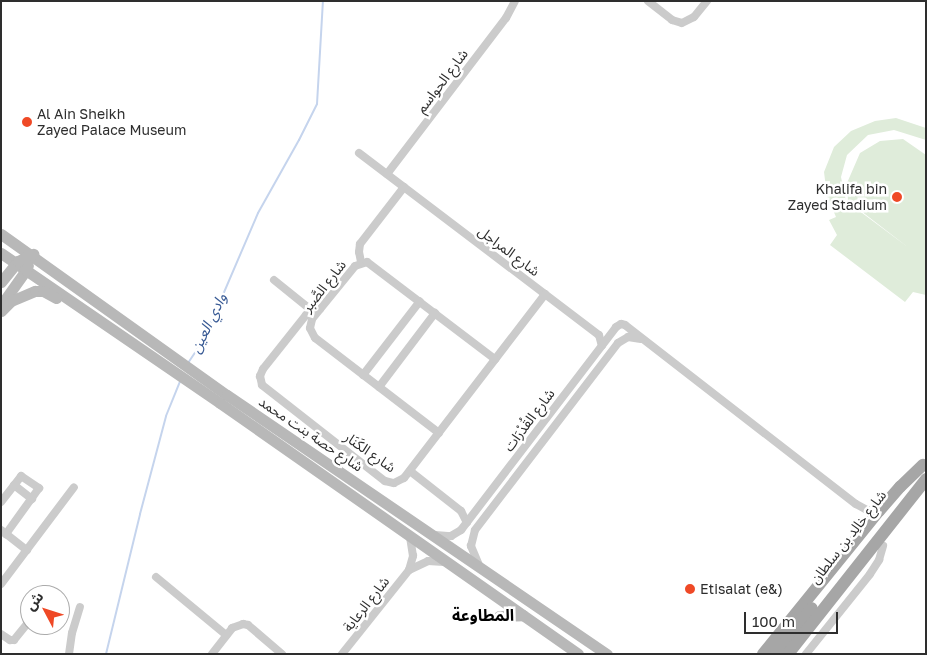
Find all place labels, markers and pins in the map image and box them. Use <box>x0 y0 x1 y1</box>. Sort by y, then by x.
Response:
place label: Al Ain Sheikh Zayed Palace Museum <box>37 106 186 138</box>
marker: Al Ain Sheikh Zayed Palace Museum <box>21 116 33 128</box>
place label: Khalifa bin Zayed Stadium <box>788 181 887 213</box>
marker: Khalifa bin Zayed Stadium <box>891 191 903 203</box>
place label: Etisalat (e&) <box>700 581 783 597</box>
marker: Etisalat (e&) <box>684 583 696 595</box>

